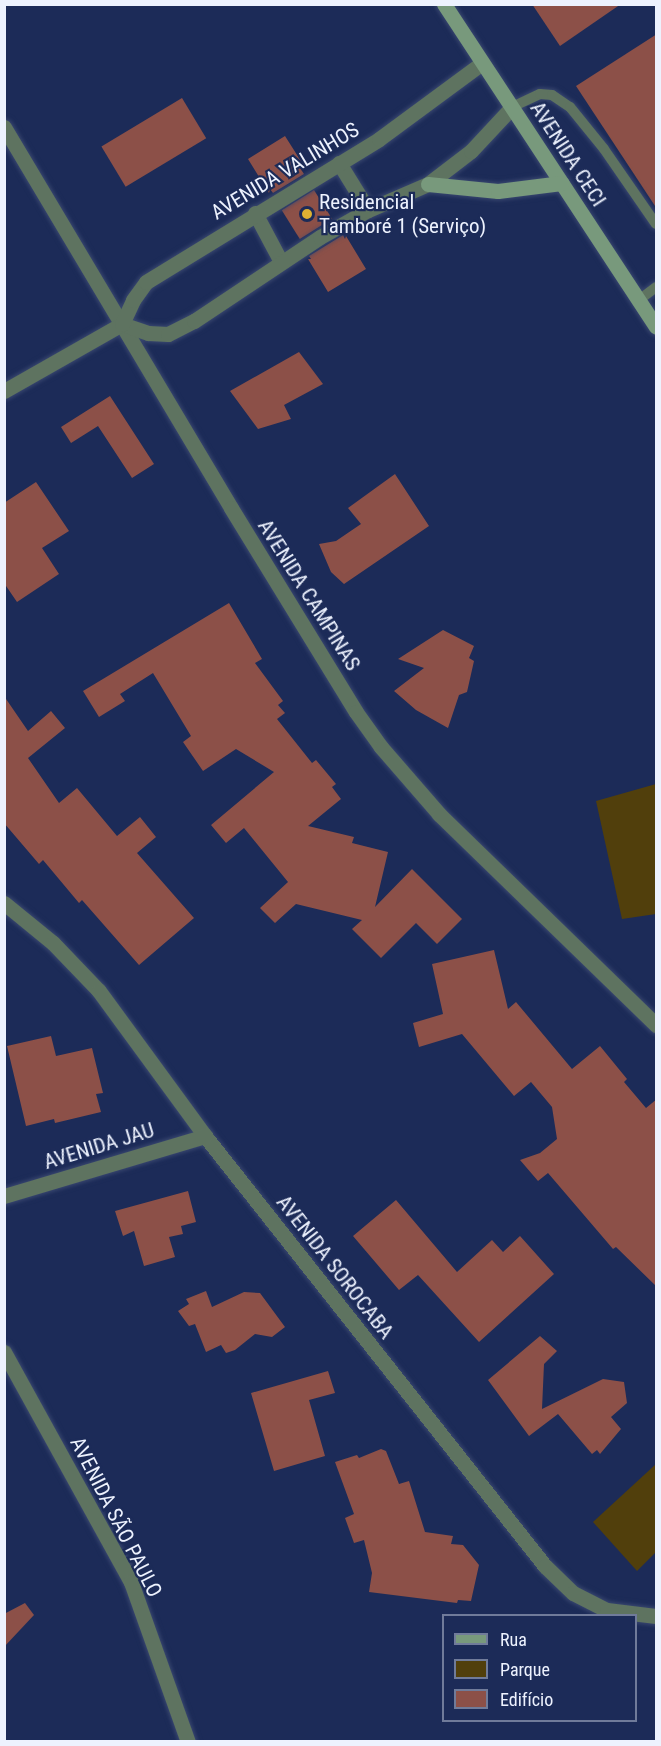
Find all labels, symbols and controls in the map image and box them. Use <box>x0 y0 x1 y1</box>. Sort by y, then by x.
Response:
street label: AVENIDA CECI <box>525 97 611 211</box>
street label: AVENIDA VALINHOS <box>206 117 364 225</box>
place label: Residencial Tamboré 1 (Serviço) <box>319 189 486 239</box>
marker: Residencial Tamboré 1 (Serviço) <box>300 207 314 221</box>
street label: AVENIDA CAMPINAS <box>252 515 366 675</box>
street label: AVENIDA JAU <box>41 1117 157 1175</box>
street label: AVENIDA SOROCABA <box>271 1190 399 1344</box>
street label: AVENIDA SÃO PAULO <box>65 1433 167 1601</box>
legend <box>442 1614 637 1722</box>
text: Rua <box>500 1629 527 1650</box>
text: Parque <box>500 1659 550 1680</box>
text: Edifício <box>500 1689 553 1710</box>

